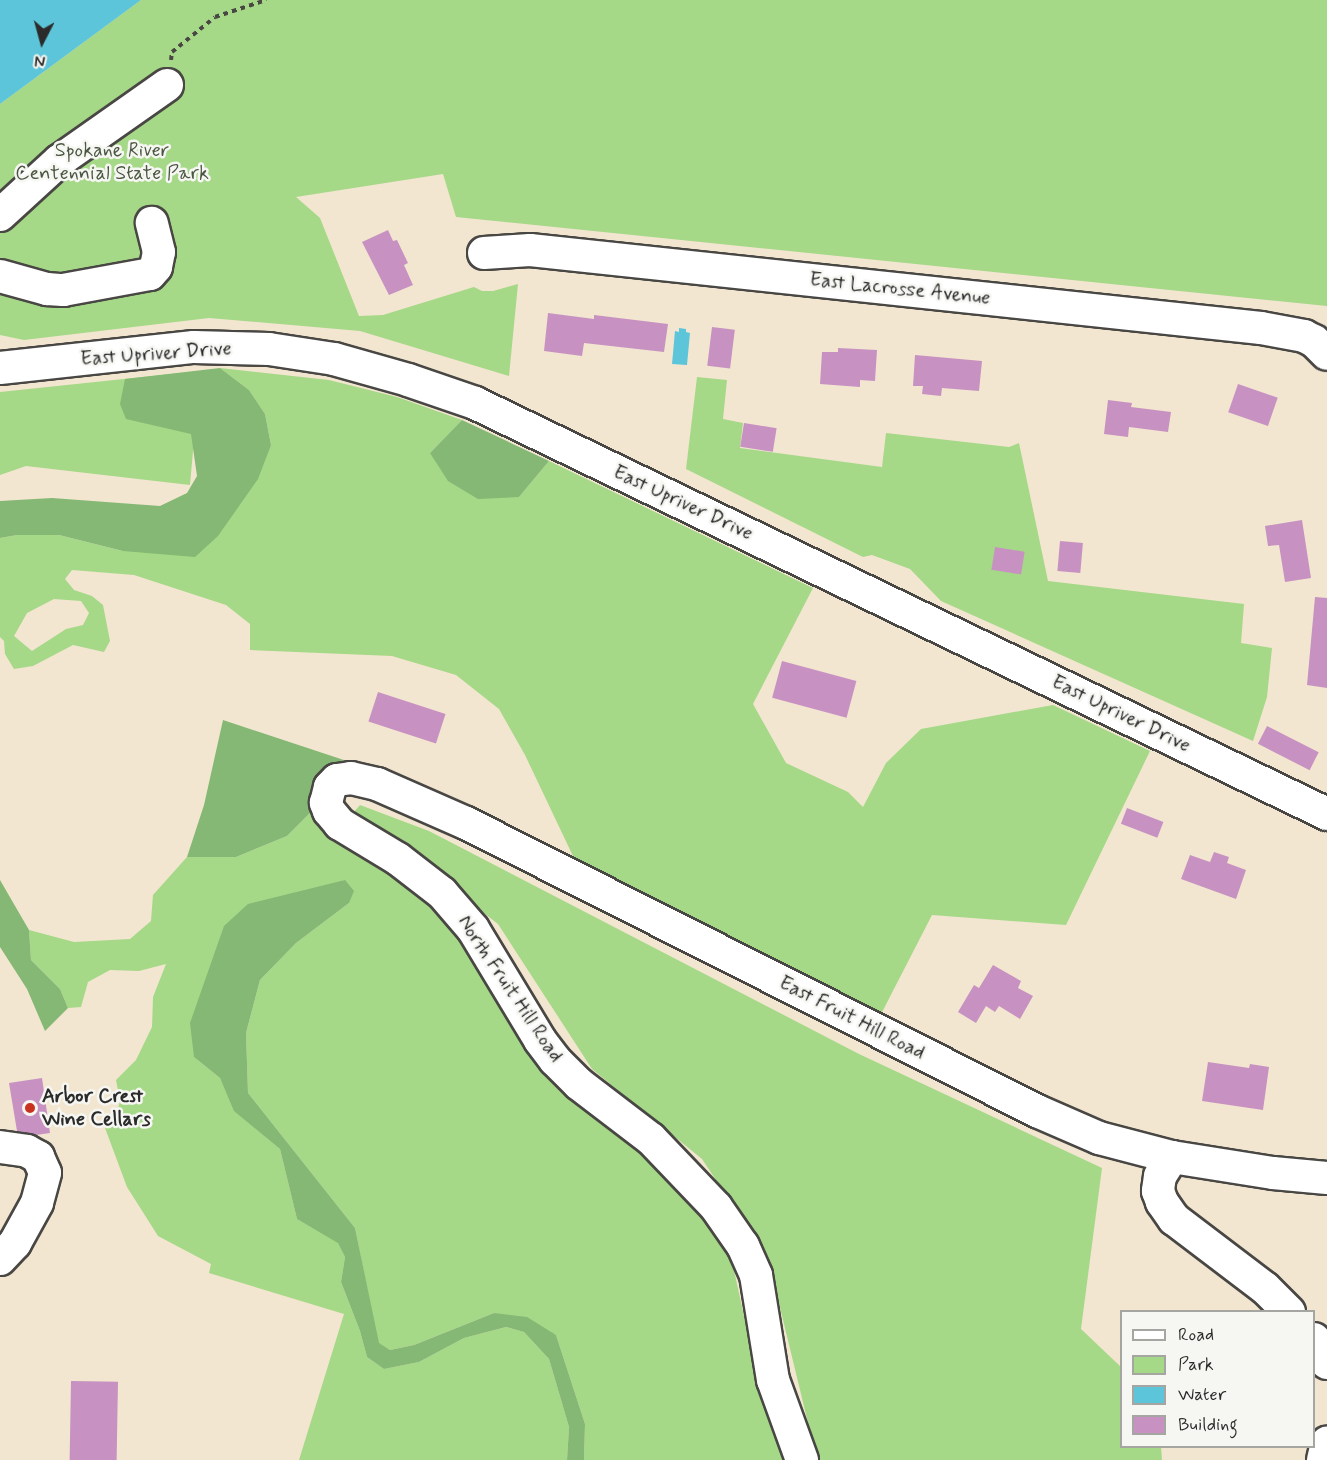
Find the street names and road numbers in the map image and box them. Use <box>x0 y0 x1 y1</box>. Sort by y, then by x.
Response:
street label: East Lacrosse Avenue <box>807 267 993 311</box>
street label: East Upriver Drive <box>80 337 232 371</box>
street label: East Upriver Drive <box>610 460 756 546</box>
street label: East Upriver Drive <box>1048 670 1194 758</box>
street label: North Fruit Hill Road <box>452 911 568 1067</box>
street label: East Fruit Hill Road <box>775 971 929 1065</box>

